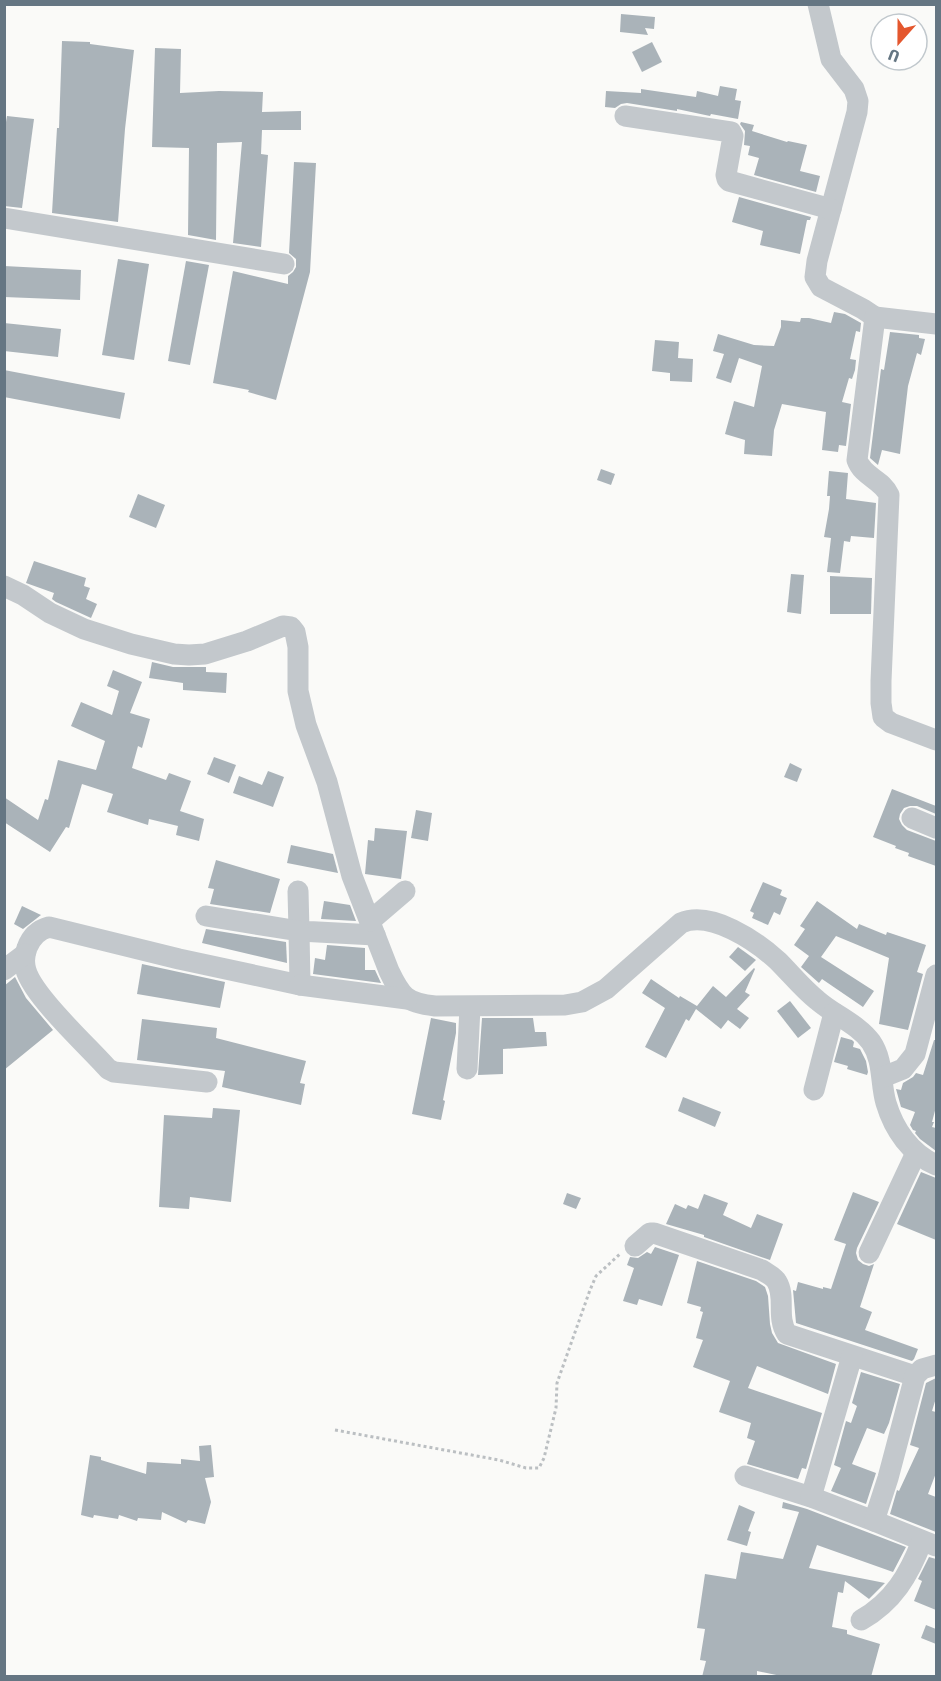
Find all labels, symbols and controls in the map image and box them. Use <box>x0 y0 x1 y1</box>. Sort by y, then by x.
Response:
north arrow <box>869 12 929 72</box>
text: U <box>886 45 902 66</box>

